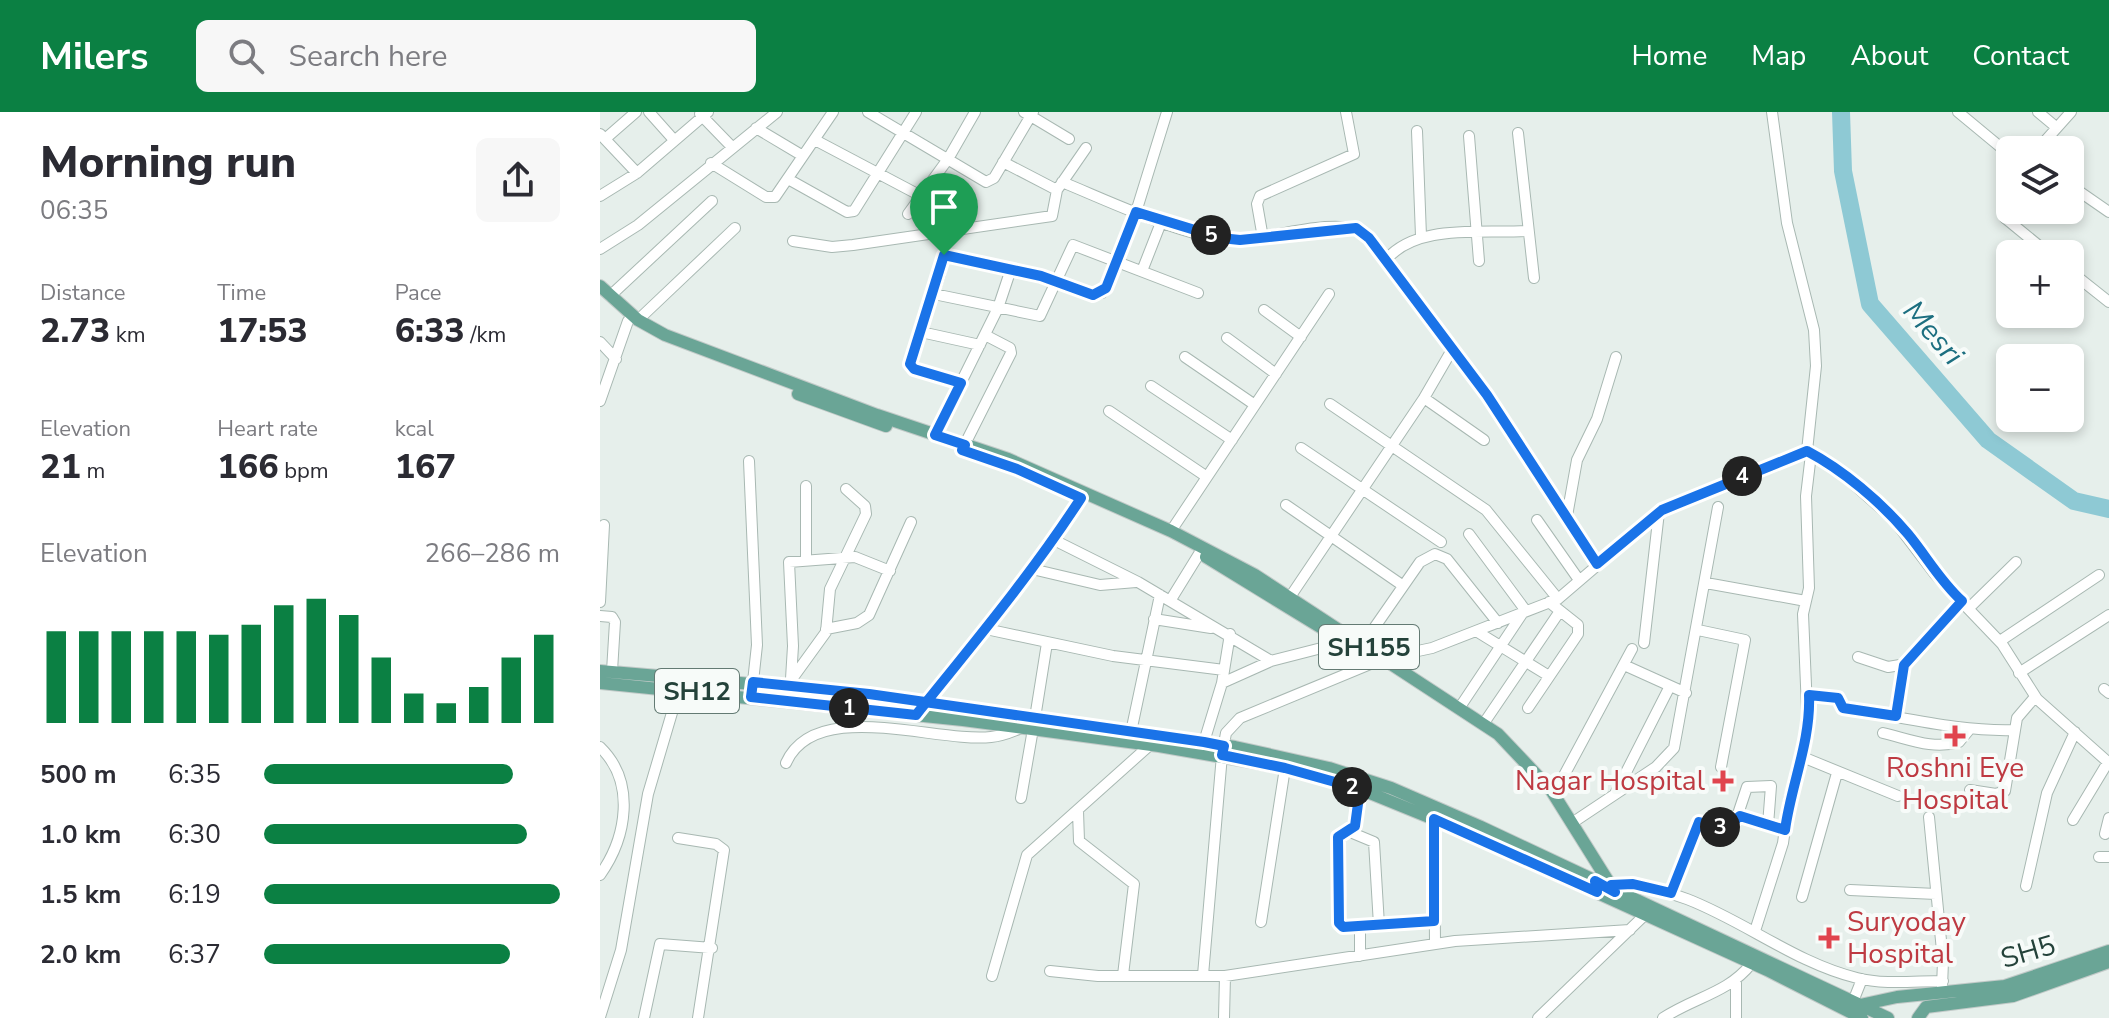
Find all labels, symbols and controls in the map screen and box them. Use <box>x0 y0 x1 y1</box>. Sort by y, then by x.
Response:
search box <box>196 20 756 92</box>
text: Milers <box>40 31 148 82</box>
icon: search <box>224 34 268 78</box>
text: Search here <box>288 36 447 77</box>
text: Home <box>1632 37 1707 75</box>
text: Map <box>1751 37 1806 75</box>
text: About <box>1850 37 1928 75</box>
text: Contact <box>1972 37 2069 75</box>
text: Morning run <box>40 133 296 193</box>
map controls <box>1996 136 2084 432</box>
button: layers <box>1996 136 2084 224</box>
button: share <box>476 138 560 222</box>
pin <box>910 173 978 255</box>
icon: arrive <box>922 185 966 229</box>
text: 06:35 <box>40 193 108 228</box>
pin: 5 <box>1191 215 1231 255</box>
text: 5 <box>1204 220 1218 250</box>
button: + <box>1996 240 2084 328</box>
text: Distance <box>40 278 125 308</box>
text: Time <box>217 278 266 308</box>
text: Pace <box>395 278 441 308</box>
water label: Mesri <box>1893 292 1973 375</box>
text: 2.73 <box>40 308 110 354</box>
text: 17:53 <box>217 308 308 354</box>
text: 6:33 <box>395 308 465 354</box>
text: km <box>110 320 146 350</box>
text: /km <box>465 320 506 350</box>
button: − <box>1996 344 2084 432</box>
text: Elevation <box>40 414 131 444</box>
text: Heart rate <box>217 414 318 444</box>
text: kcal <box>395 414 434 444</box>
text: 21 <box>40 444 81 490</box>
text: 166 <box>217 444 279 490</box>
text: 167 <box>395 444 456 490</box>
text: m <box>81 456 105 486</box>
text: bpm <box>279 456 329 486</box>
pin: 4 <box>1722 456 1762 496</box>
text: 4 <box>1735 461 1749 491</box>
text: Elevation <box>40 536 148 571</box>
text: 266–286 m <box>424 536 560 571</box>
road number: SH155 <box>1319 625 1419 669</box>
road number: SH12 <box>655 669 739 713</box>
pin: 1 <box>829 688 869 728</box>
text: 1 <box>842 693 856 723</box>
marker: Roshni Eye Hospital <box>1944 725 1966 747</box>
place label: Roshni Eye Hospital <box>1886 749 2024 819</box>
text: 500 m <box>40 757 117 792</box>
text: 6:35 <box>168 757 221 792</box>
place label: Nagar Hospital <box>1515 762 1706 800</box>
pin: 2 <box>1332 767 1372 807</box>
marker: Nagar Hospital <box>1712 770 1734 792</box>
text: 2 <box>1345 772 1359 802</box>
pin: 3 <box>1700 807 1740 847</box>
text: 3 <box>1713 812 1727 842</box>
text: 1.0 km <box>40 817 121 852</box>
text: 6:30 <box>168 817 221 852</box>
text: 1.5 km <box>40 877 121 912</box>
text: 6:19 <box>168 877 221 912</box>
place label: Suryoday Hospital <box>1847 903 1967 973</box>
street label: SH5 <box>1996 926 2060 978</box>
marker: Suryoday Hospital <box>1818 927 1840 949</box>
text: 2.0 km <box>40 937 121 972</box>
text: 6:37 <box>168 937 221 972</box>

